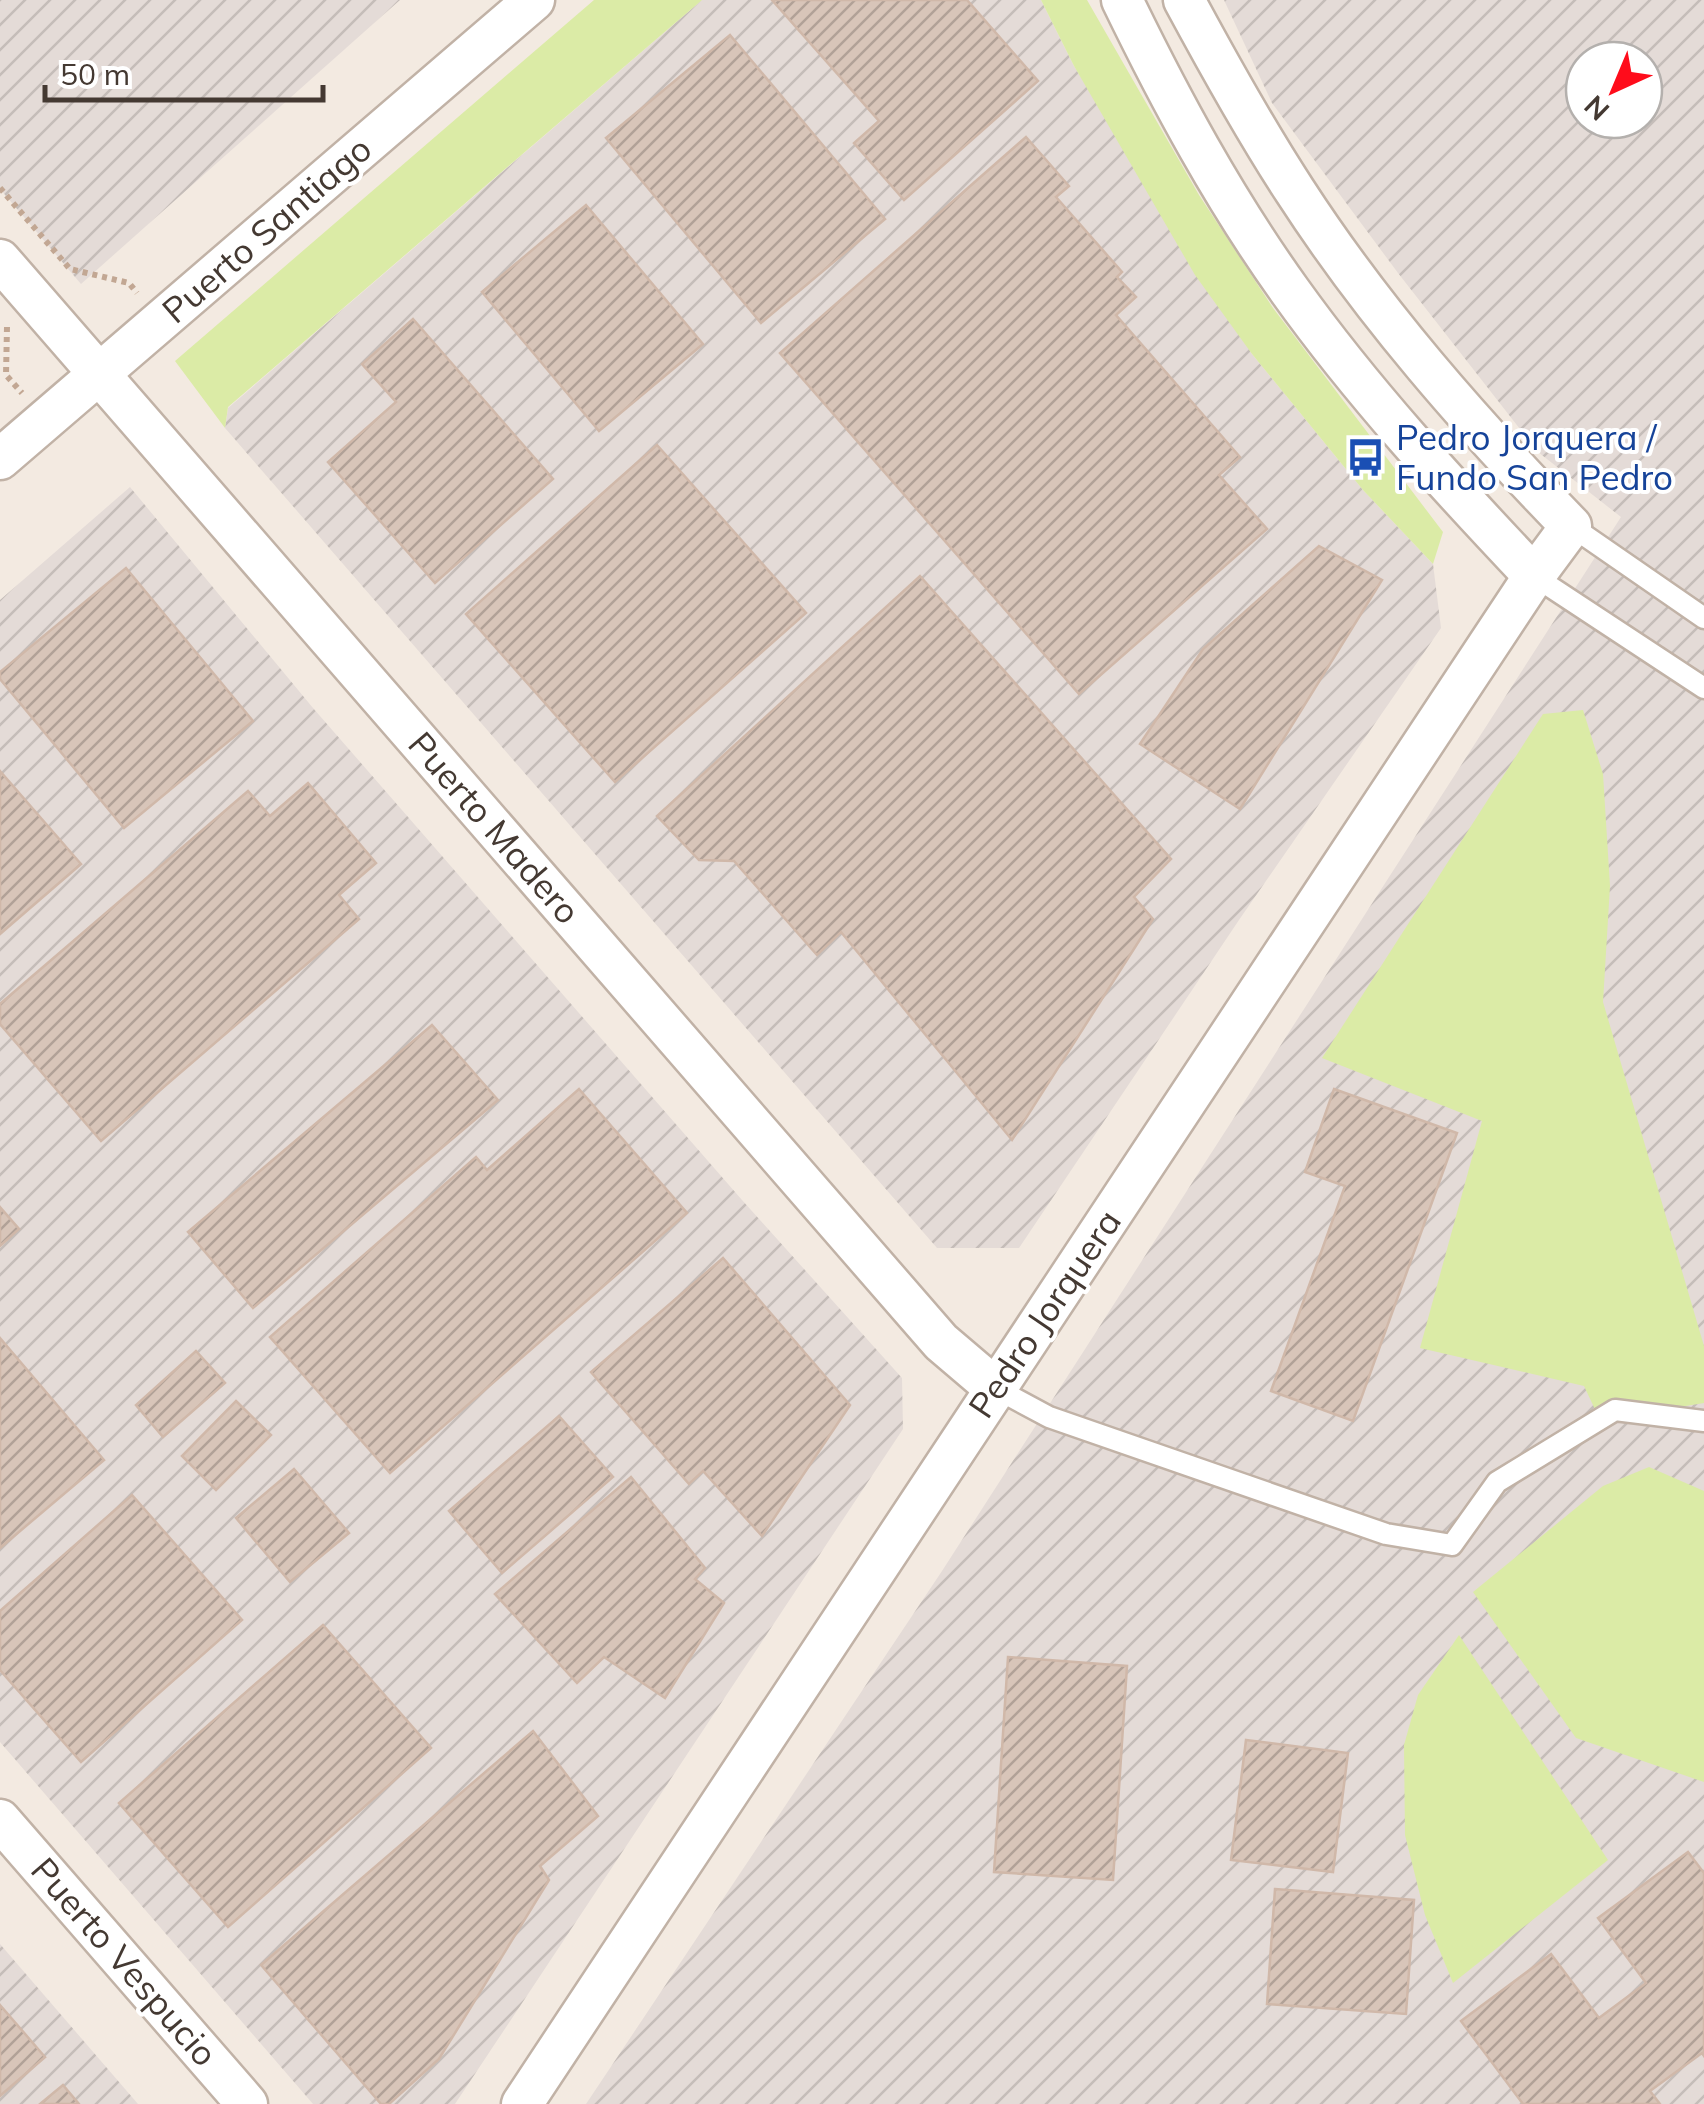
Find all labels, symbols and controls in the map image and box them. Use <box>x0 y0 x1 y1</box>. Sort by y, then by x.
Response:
scale bar <box>45 40 322 102</box>
north arrow <box>1564 40 1664 140</box>
text: 50 m <box>60 55 130 93</box>
text: N <box>1577 88 1616 128</box>
street label: Puerto Santiago <box>153 126 380 332</box>
place label: Pedro Jorquera / Fundo San Pedro <box>1396 415 1673 499</box>
bus stop icon: Pedro Jorquera / Fundo San Pedro <box>1345 437 1387 479</box>
street label: Puerto Madero <box>399 722 590 932</box>
street label: Pedro Jorquera <box>958 1201 1130 1426</box>
street label: Puerto Vespucio <box>22 1848 227 2075</box>

